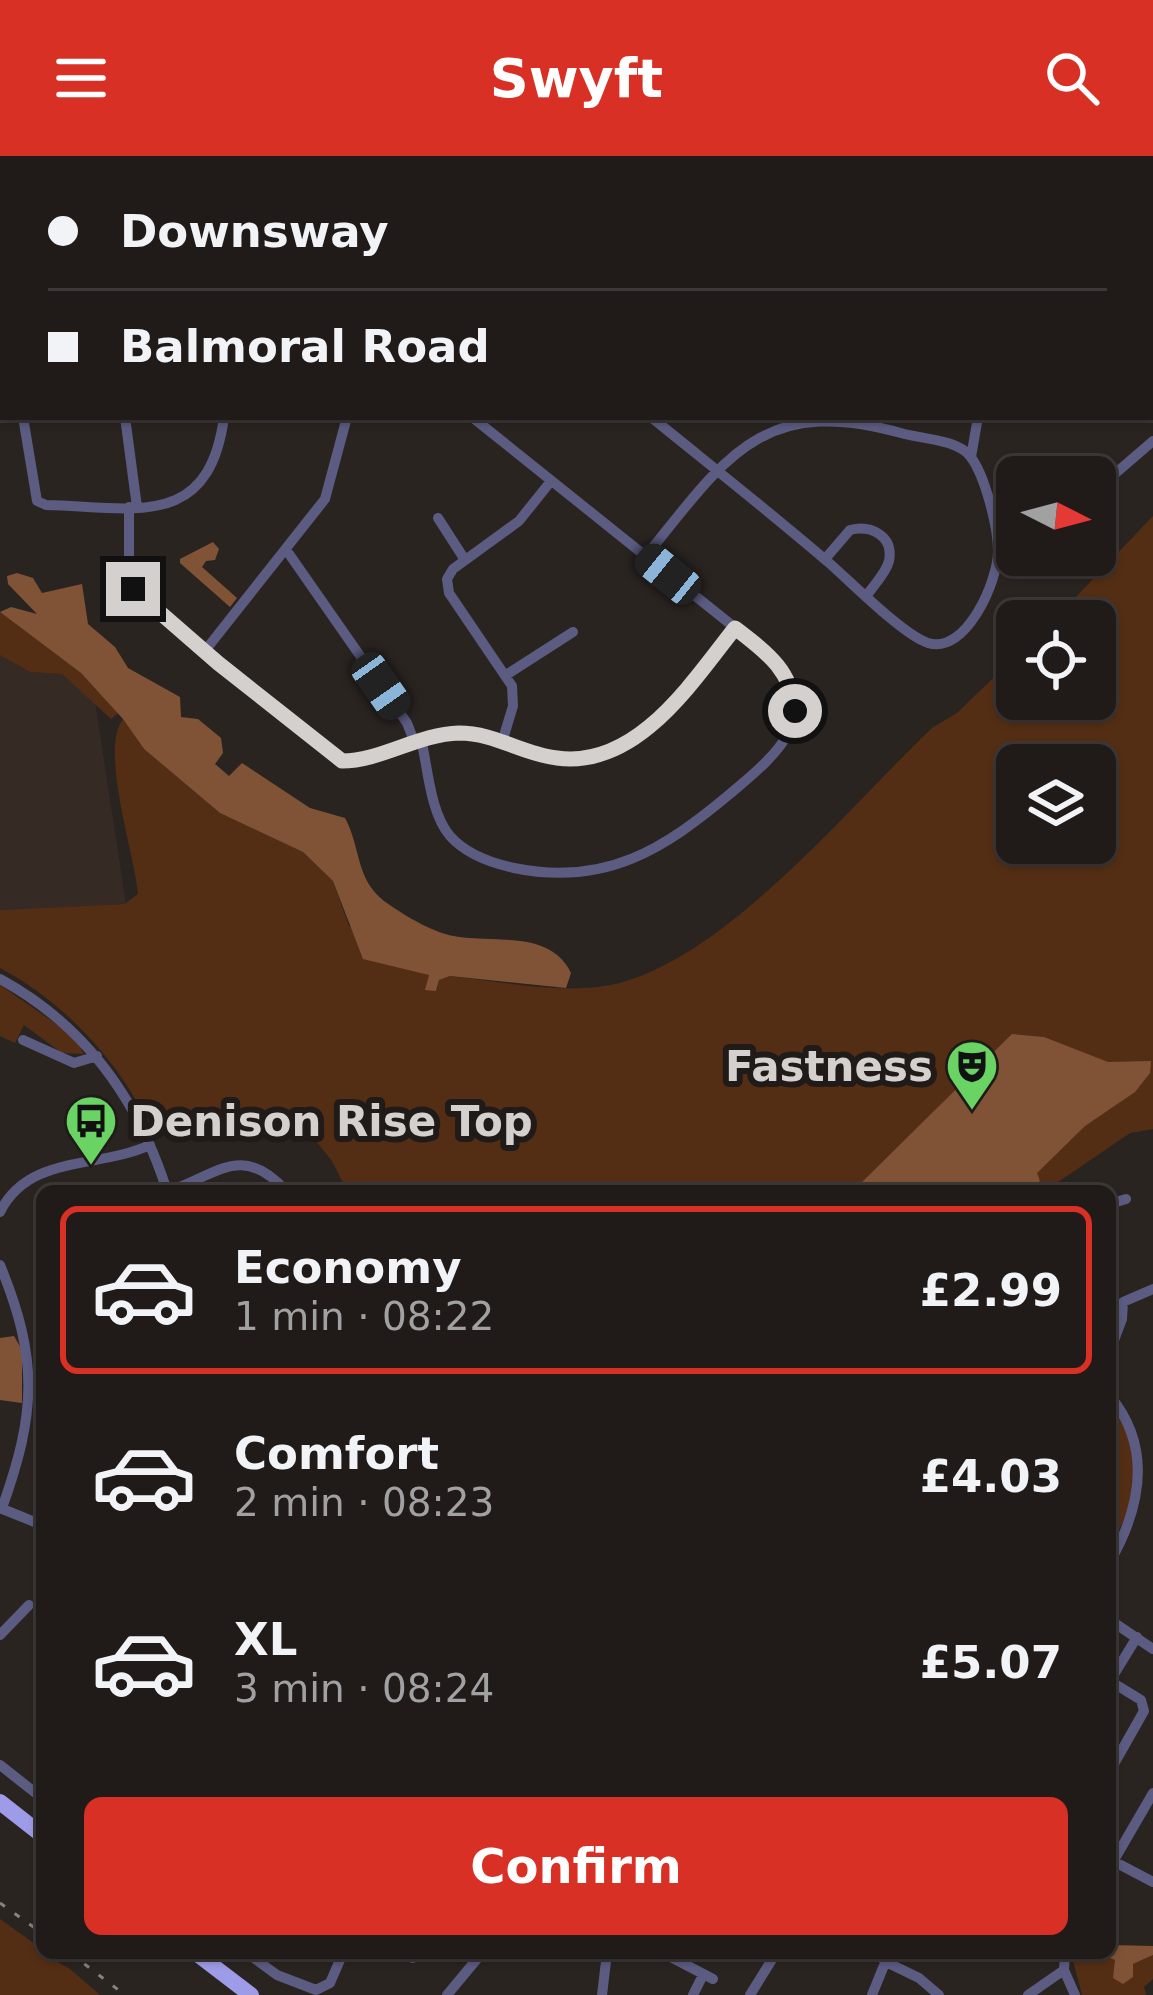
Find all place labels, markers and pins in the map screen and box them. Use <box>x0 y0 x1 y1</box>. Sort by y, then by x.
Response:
theatre icon: Fastness <box>944 1038 1000 1112</box>
place label: Fastness <box>725 1042 933 1091</box>
bus stop icon: Denison Rise Top <box>63 1093 119 1167</box>
place label: Denison Rise Top <box>130 1097 533 1146</box>

